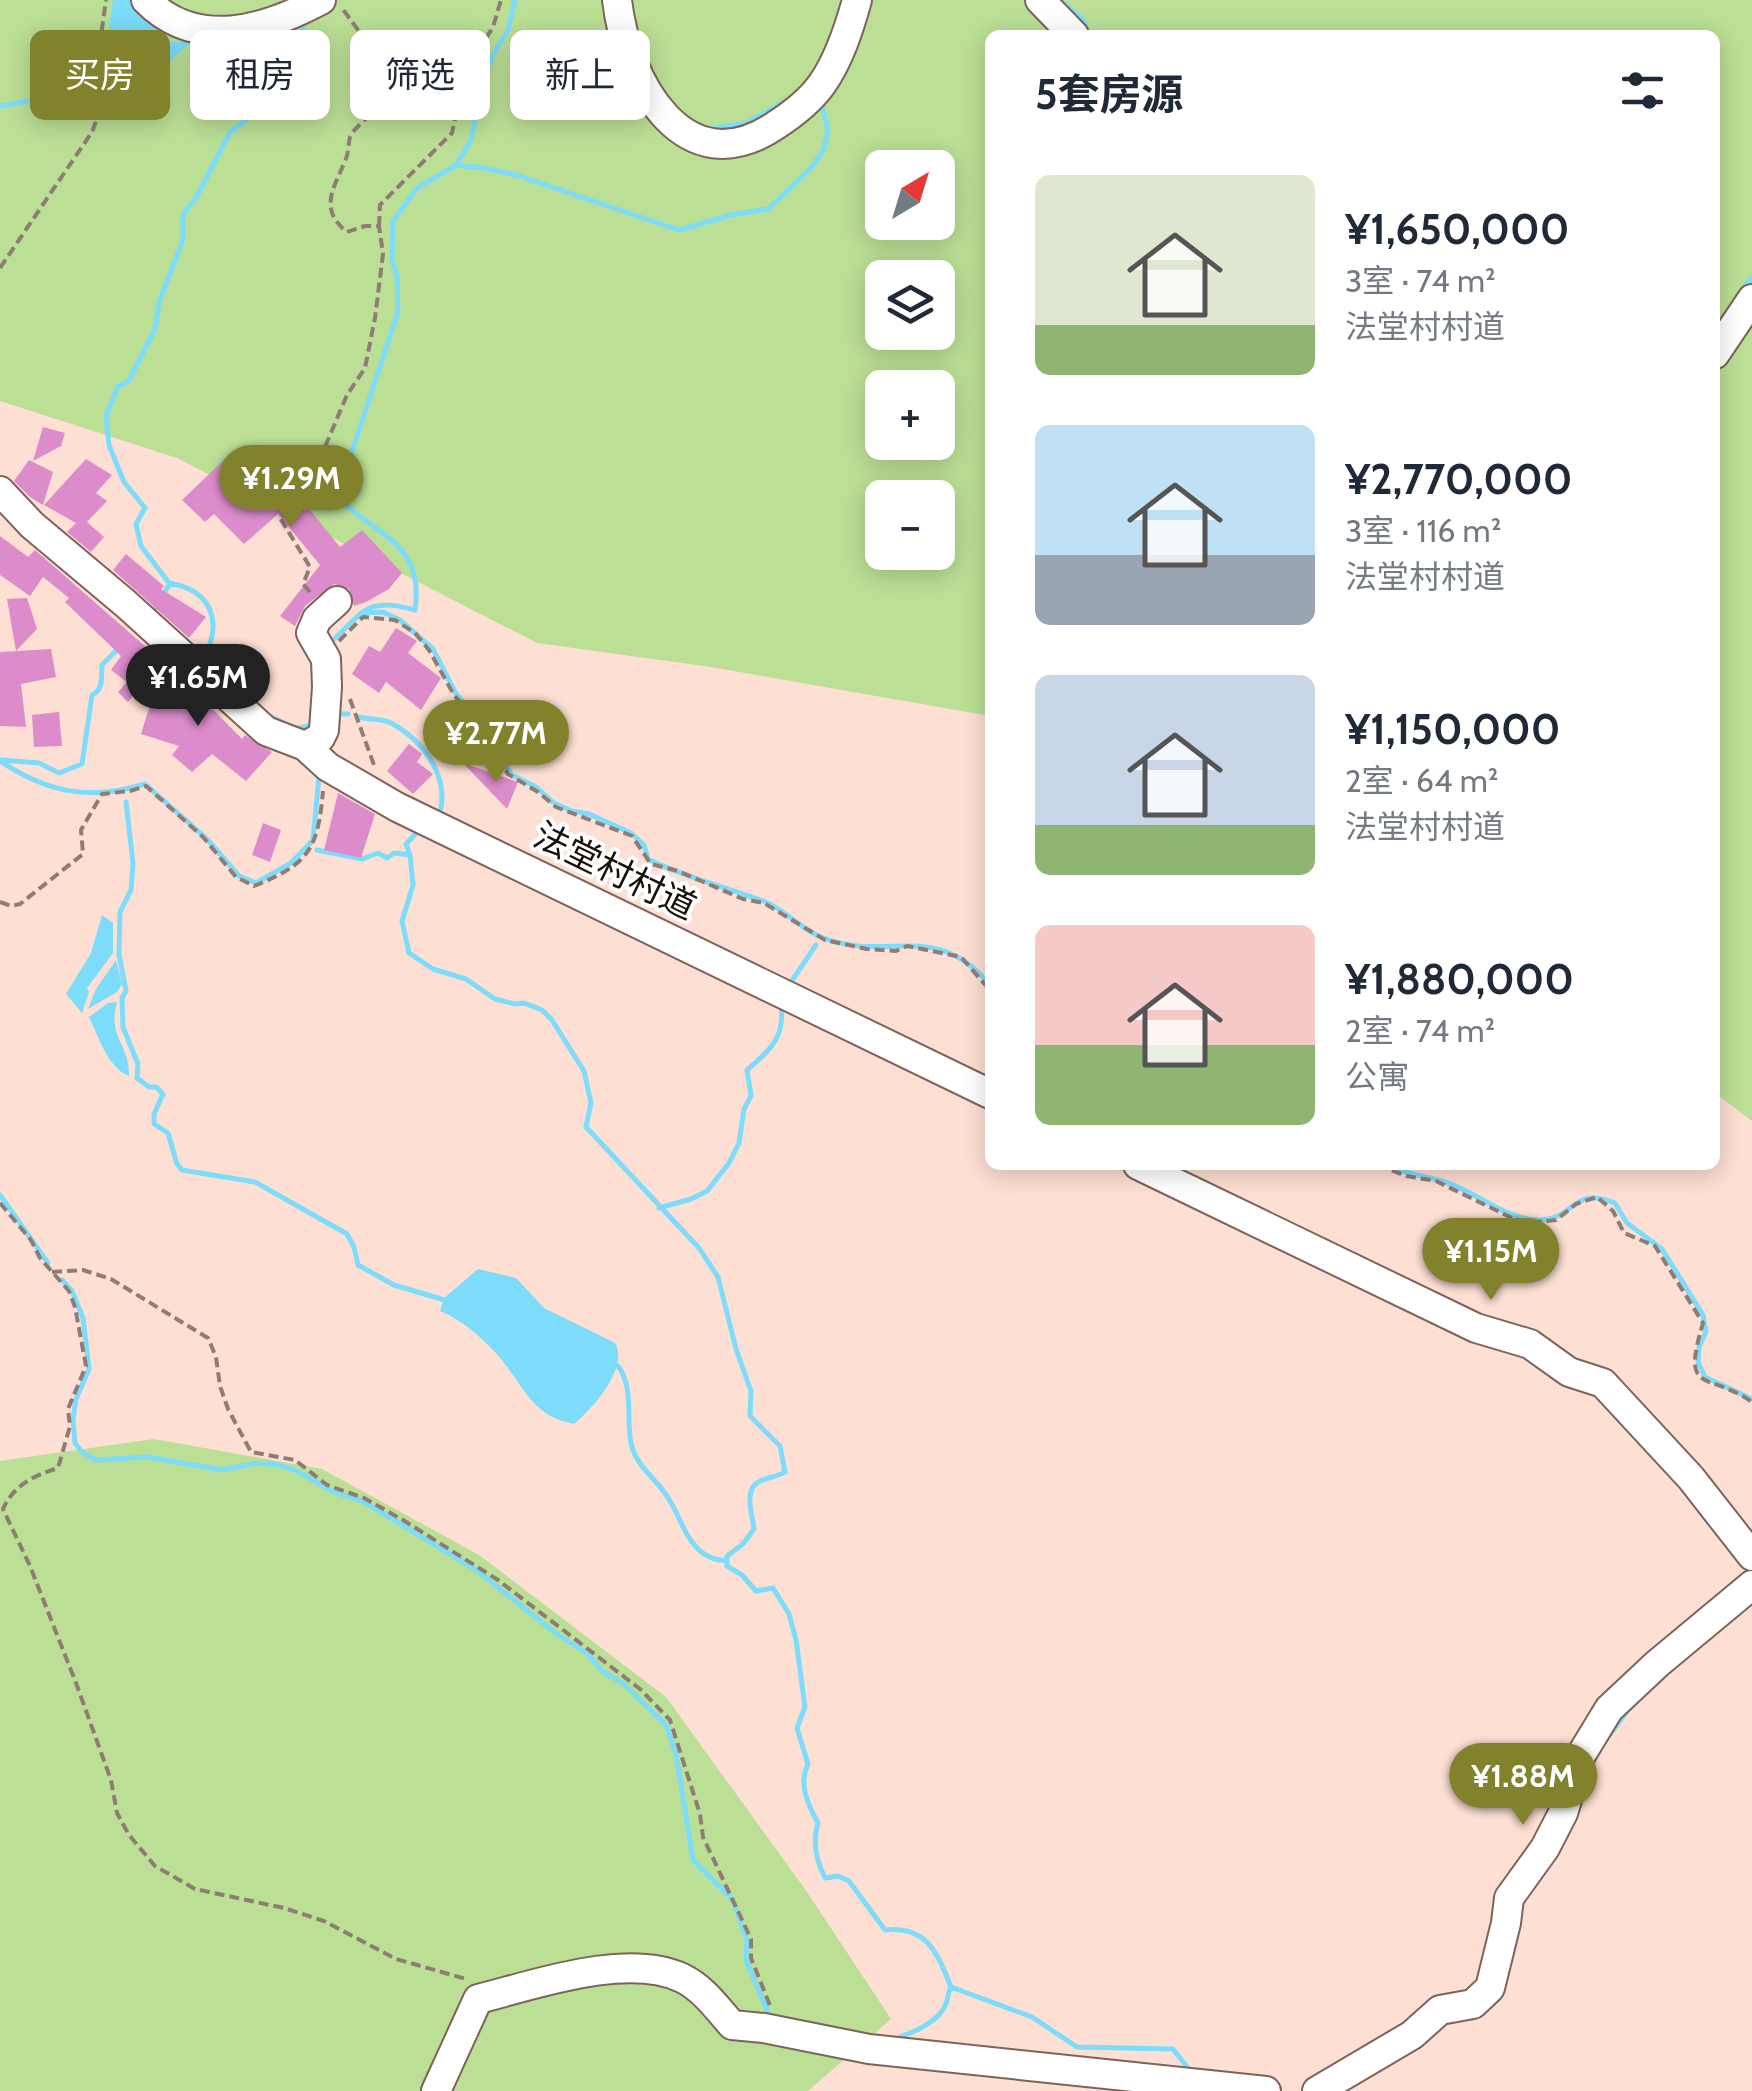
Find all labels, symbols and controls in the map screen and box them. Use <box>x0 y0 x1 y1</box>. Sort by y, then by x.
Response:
chip: 买房 <box>30 30 170 120</box>
chip: 租房 <box>190 30 330 120</box>
chip: 筛选 <box>350 30 490 120</box>
chip: 新上 <box>510 30 650 120</box>
icon: filters <box>1615 63 1670 118</box>
text: 5套房源 <box>1035 68 1184 120</box>
north arrow <box>865 150 955 240</box>
map controls <box>865 150 955 570</box>
text: ¥1,650,000 <box>1345 203 1569 255</box>
icon: home <box>1115 215 1235 335</box>
button: layers <box>865 260 955 350</box>
text: 3室 · 74 m² <box>1345 261 1496 300</box>
text: 法堂村村道 <box>1345 307 1505 346</box>
button: + <box>865 370 955 460</box>
pin: ¥1.29M <box>210 445 372 530</box>
text: ¥2,770,000 <box>1345 453 1572 505</box>
text: ¥1.29M <box>241 458 341 497</box>
icon: home <box>1115 465 1235 585</box>
button: − <box>865 480 955 570</box>
text: 3室 · 116 m² <box>1345 511 1501 550</box>
text: 法堂村村道 <box>1345 557 1505 596</box>
pin: ¥1.65M <box>117 644 279 729</box>
text: ¥1.65M <box>148 657 248 696</box>
pin: ¥2.77M <box>415 700 577 785</box>
text: ¥1,150,000 <box>1345 703 1560 755</box>
text: ¥2.77M <box>445 713 547 752</box>
icon: home <box>1115 715 1235 835</box>
text: 2室 · 64 m² <box>1345 761 1498 800</box>
text: 法堂村村道 <box>1345 807 1505 846</box>
street label: 法堂村村道 <box>527 813 703 928</box>
text: ¥1,880,000 <box>1345 953 1574 1005</box>
icon: home <box>1115 965 1235 1085</box>
text: 2室 · 74 m² <box>1345 1011 1495 1050</box>
text: 公寓 <box>1345 1057 1409 1096</box>
pin: ¥1.15M <box>1410 1218 1572 1303</box>
text: ¥1.15M <box>1444 1231 1538 1270</box>
pin: ¥1.88M <box>1442 1743 1604 1828</box>
text: ¥1.88M <box>1471 1756 1575 1795</box>

